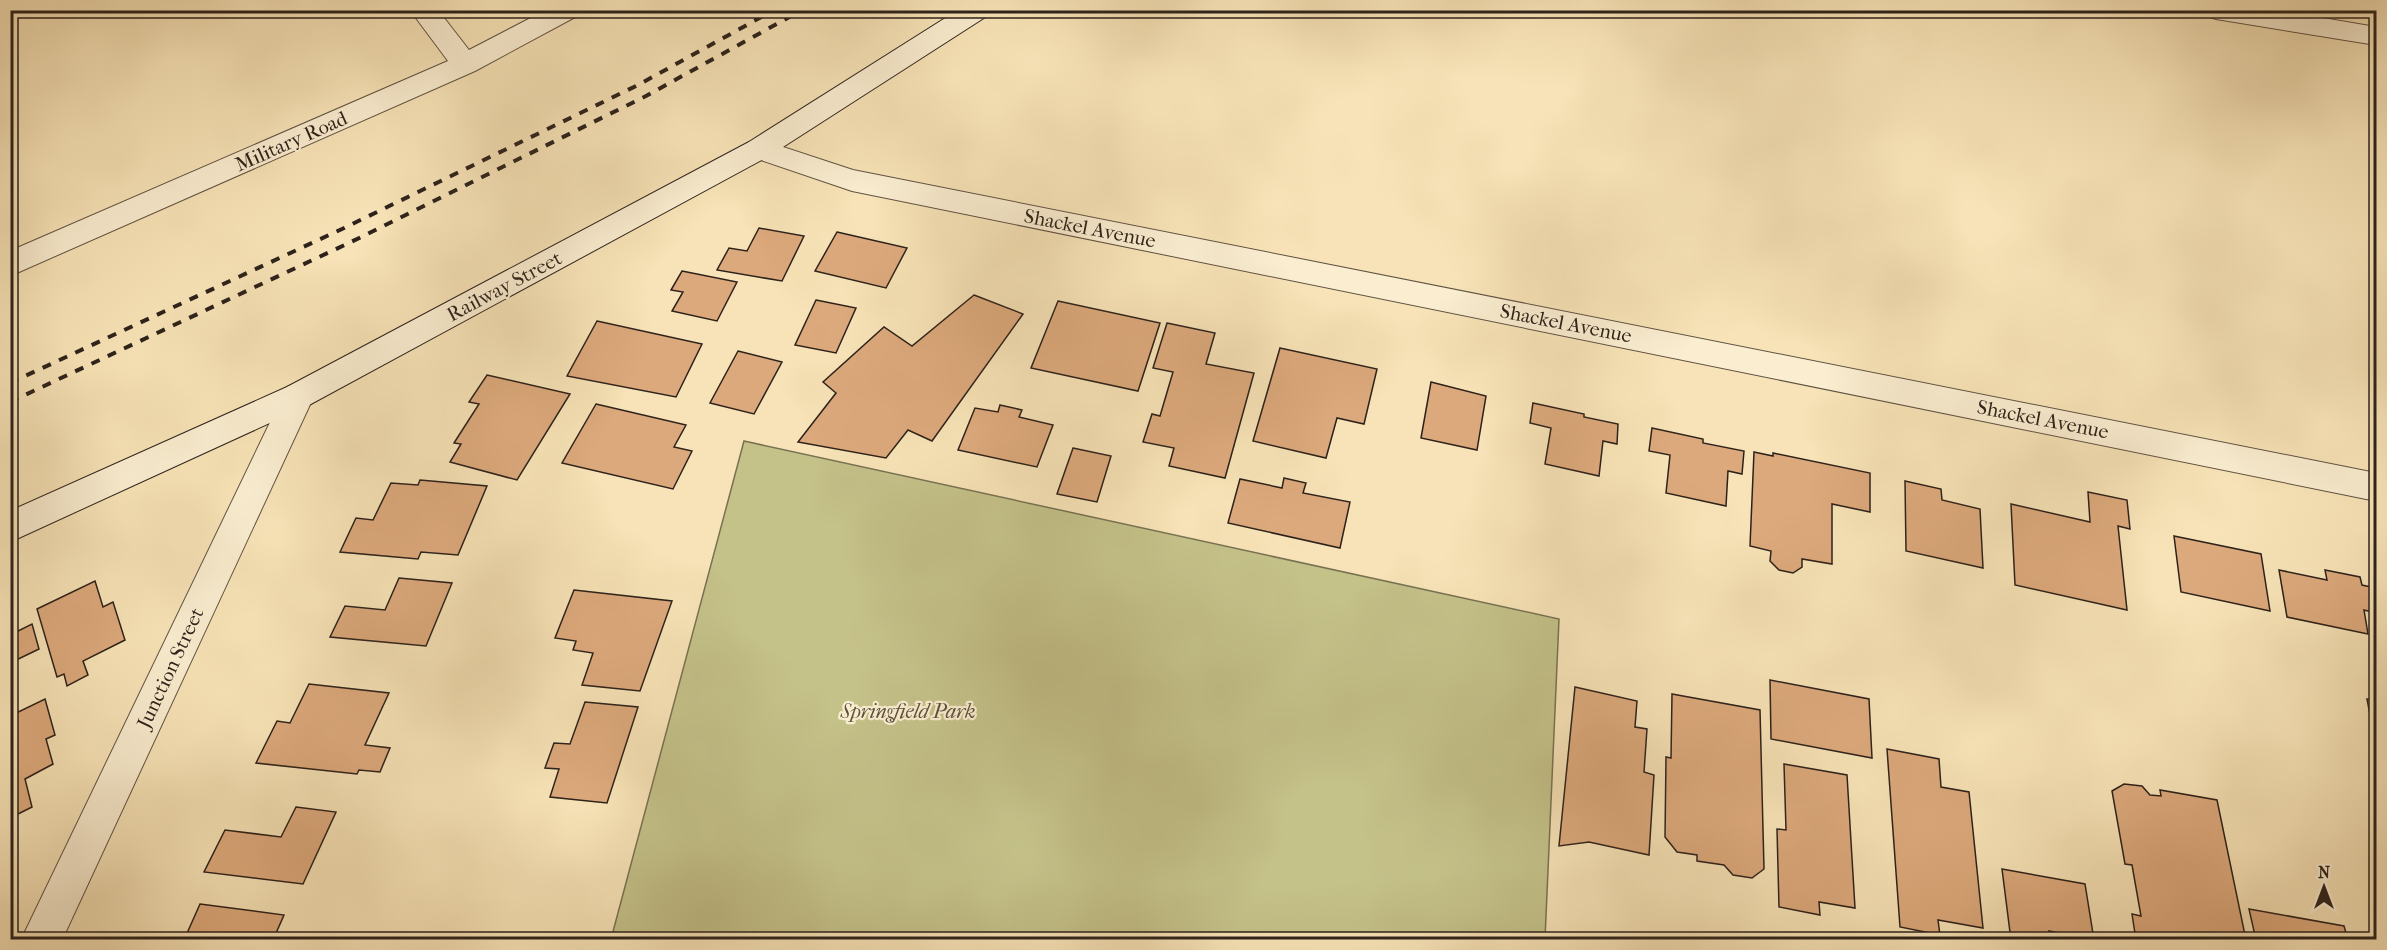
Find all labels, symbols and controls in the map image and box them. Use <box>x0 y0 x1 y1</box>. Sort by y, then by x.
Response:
street label: Military Road <box>232 106 352 176</box>
street label: Shackel Avenue <box>1022 204 1158 253</box>
street label: Railway Street <box>443 247 566 326</box>
street label: Shackel Avenue <box>1498 299 1634 348</box>
street label: Shackel Avenue <box>1975 395 2111 444</box>
street label: Junction Street <box>132 604 208 734</box>
park label: Springfield Park <box>839 700 976 723</box>
north arrow <box>2294 857 2354 917</box>
text: N <box>2318 863 2331 882</box>

